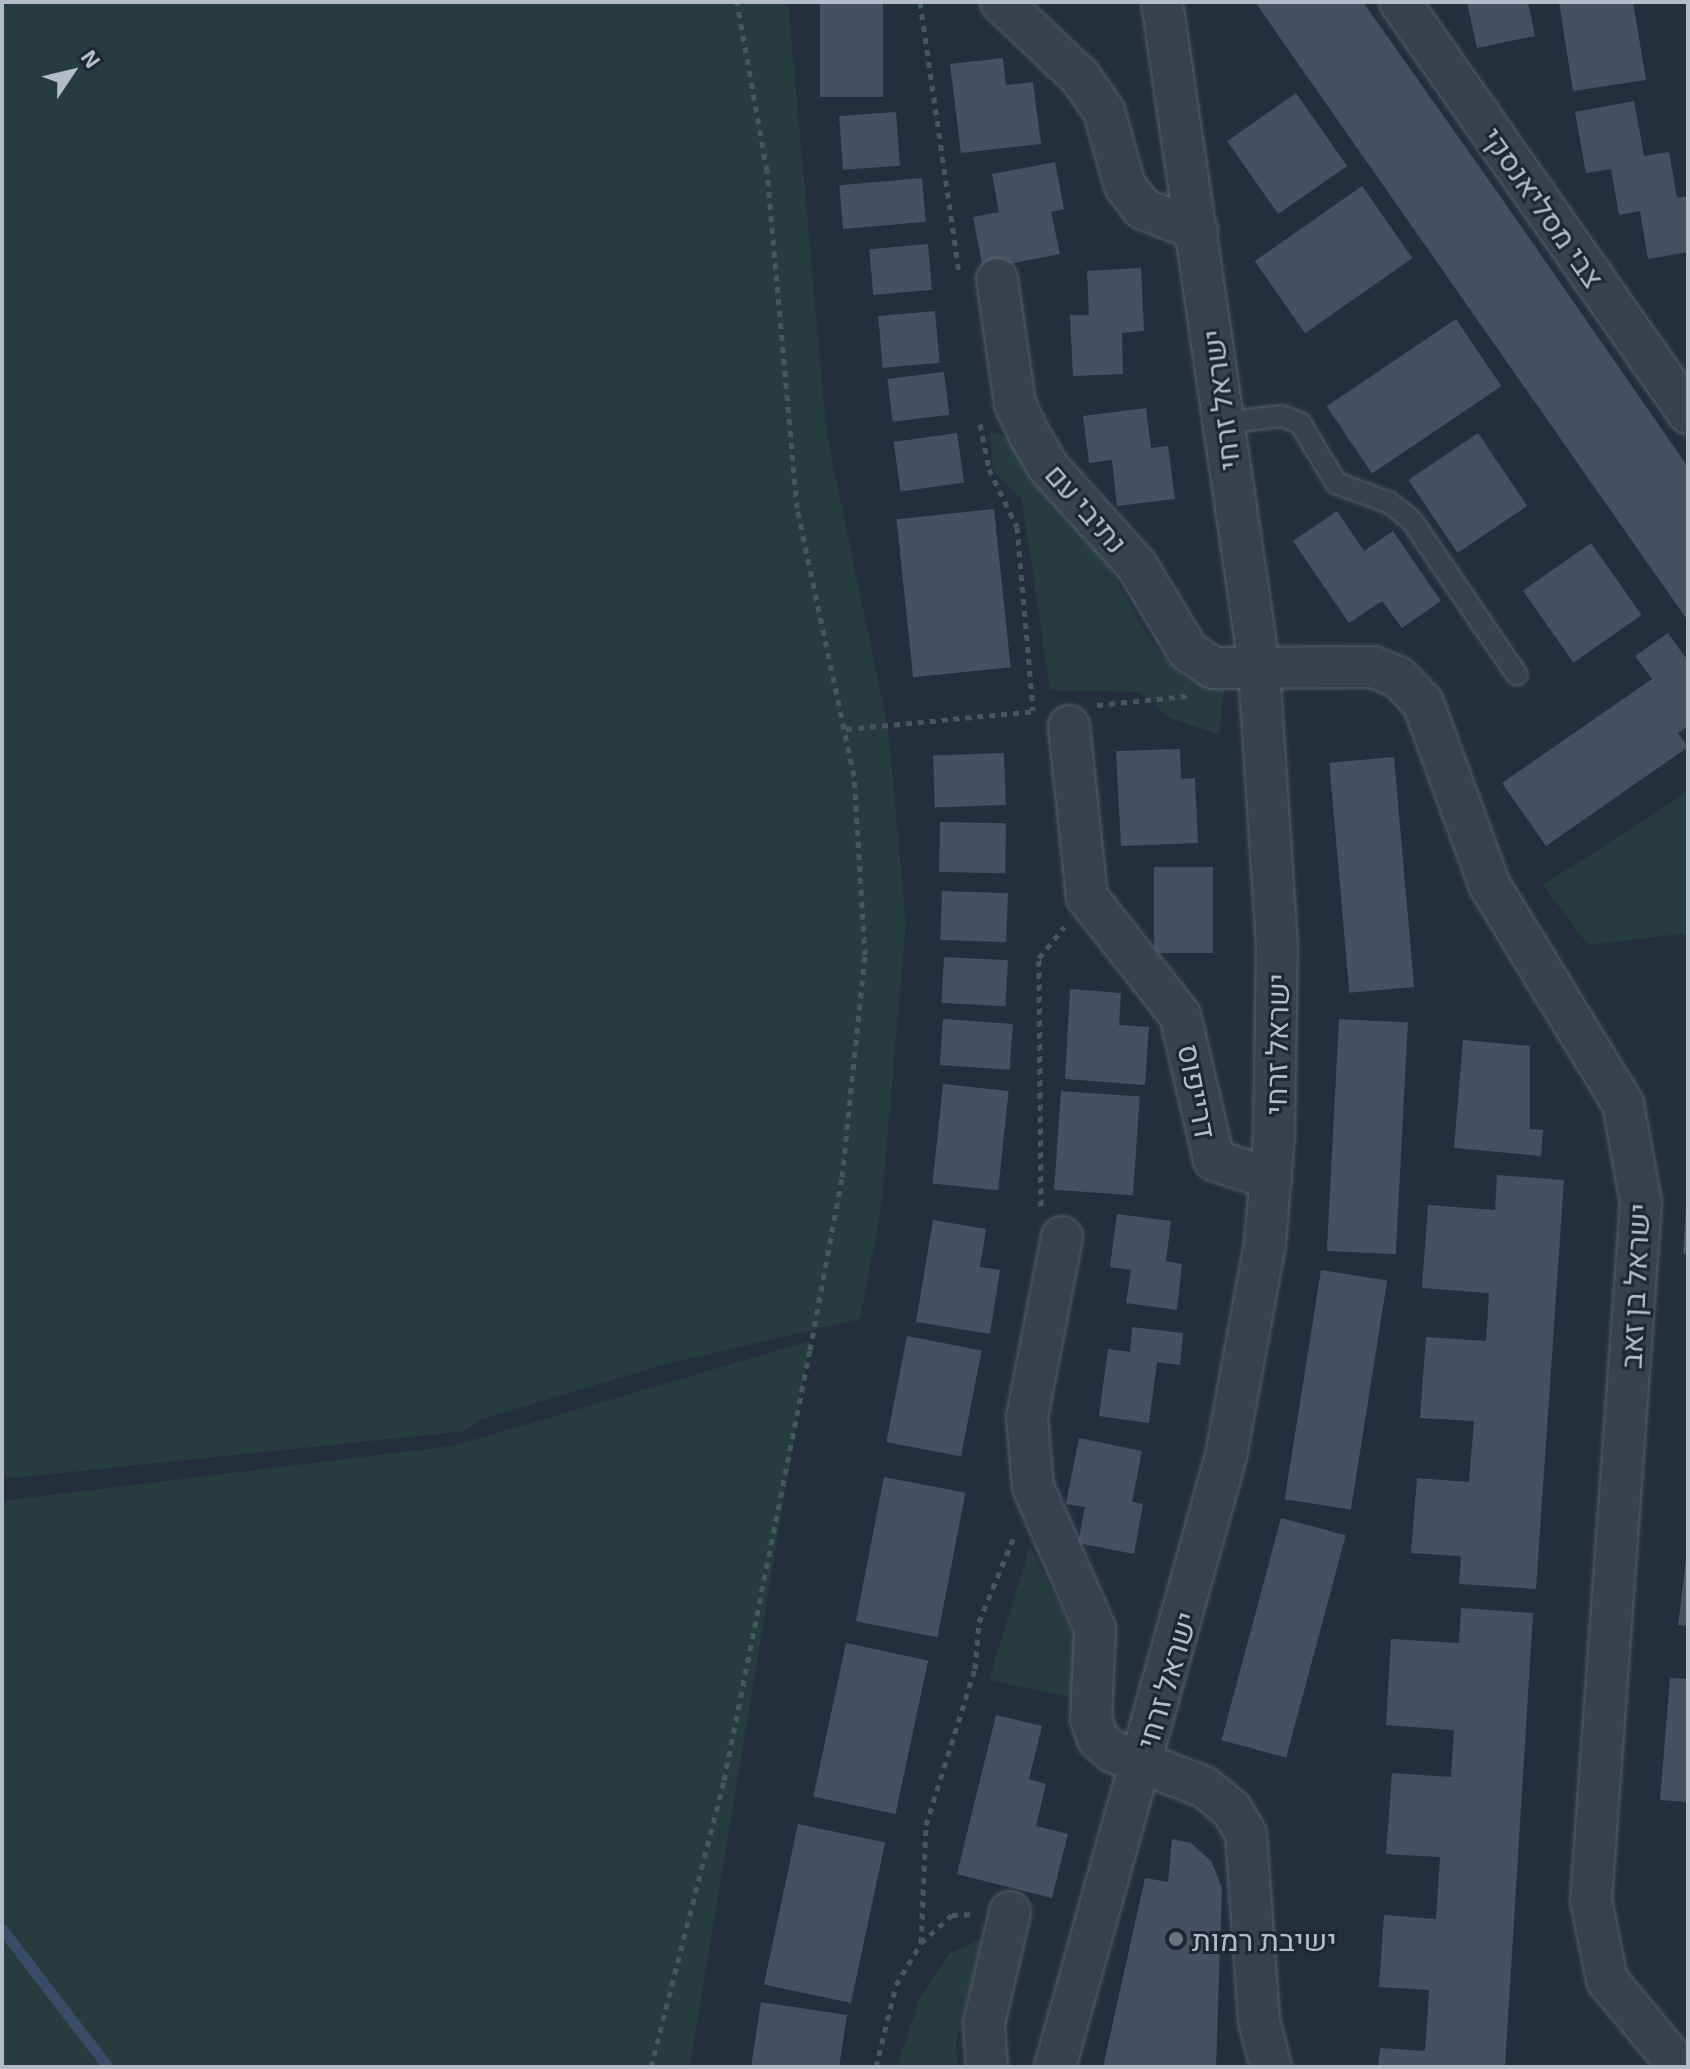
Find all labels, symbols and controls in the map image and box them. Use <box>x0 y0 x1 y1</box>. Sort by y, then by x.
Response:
north arrow <box>32 32 112 112</box>
text: N <box>76 44 107 72</box>
street label: צבי מסליאנסקי <box>1475 120 1613 294</box>
street label: ישראל זרחי <box>1194 328 1246 472</box>
street label: נתיבי עם <box>1038 456 1136 560</box>
street label: ישראל זרחי <box>1257 973 1295 1115</box>
street label: דרייפוס <box>1171 1041 1225 1141</box>
street label: ישראל בן זאב <box>1612 1202 1656 1370</box>
street label: ישראל זרחי <box>1128 1607 1204 1753</box>
place label: ישיבת רמות <box>1192 1921 1336 1957</box>
marker: ישיבת רמות <box>1167 1930 1185 1948</box>

